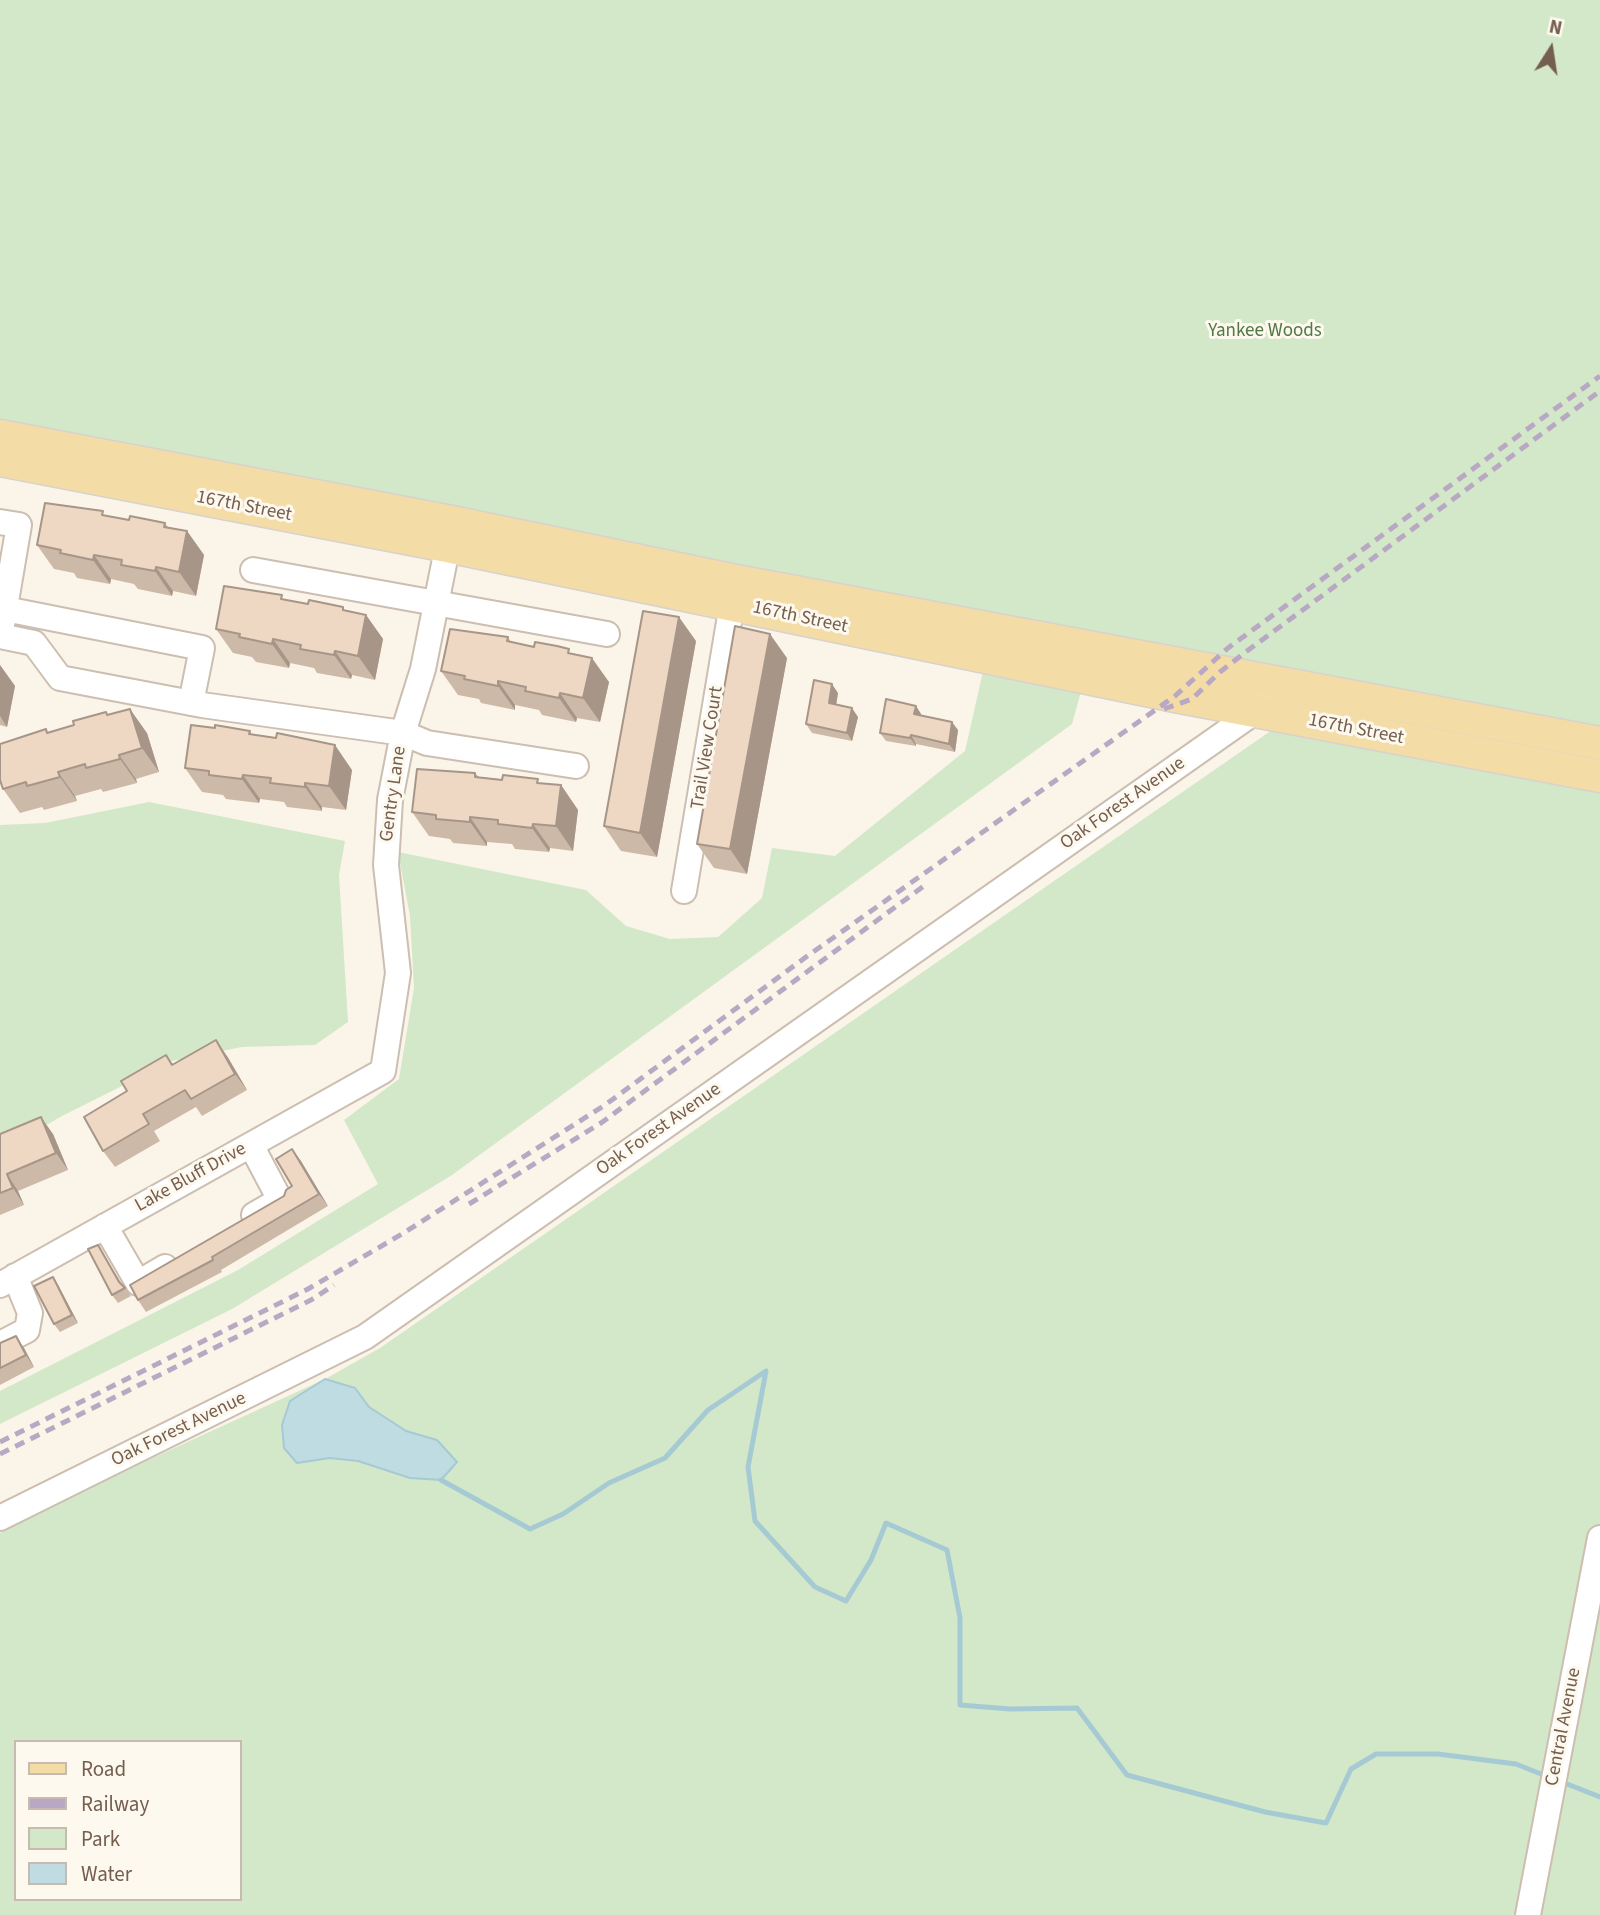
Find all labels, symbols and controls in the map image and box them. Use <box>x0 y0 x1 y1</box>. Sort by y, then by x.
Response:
text: N <box>1546 13 1564 42</box>
north arrow <box>1516 14 1586 84</box>
park label: Yankee Woods <box>1208 321 1322 343</box>
street label: 167th Street <box>194 487 294 527</box>
street label: 167th Street <box>750 597 850 639</box>
street label: Trail View Court <box>687 685 729 811</box>
street label: 167th Street <box>1306 710 1406 750</box>
street label: Gentry Lane <box>376 745 412 843</box>
street label: Oak Forest Avenue <box>1056 753 1190 855</box>
street label: Oak Forest Avenue <box>592 1079 726 1181</box>
street label: Lake Bluff Drive <box>132 1138 250 1218</box>
street label: Oak Forest Avenue <box>108 1388 250 1472</box>
street label: Central Avenue <box>1541 1666 1587 1788</box>
legend <box>14 1740 242 1901</box>
text: Road <box>81 1754 126 1784</box>
text: Railway <box>81 1789 149 1819</box>
text: Park <box>81 1824 120 1854</box>
text: Water <box>81 1859 132 1889</box>

